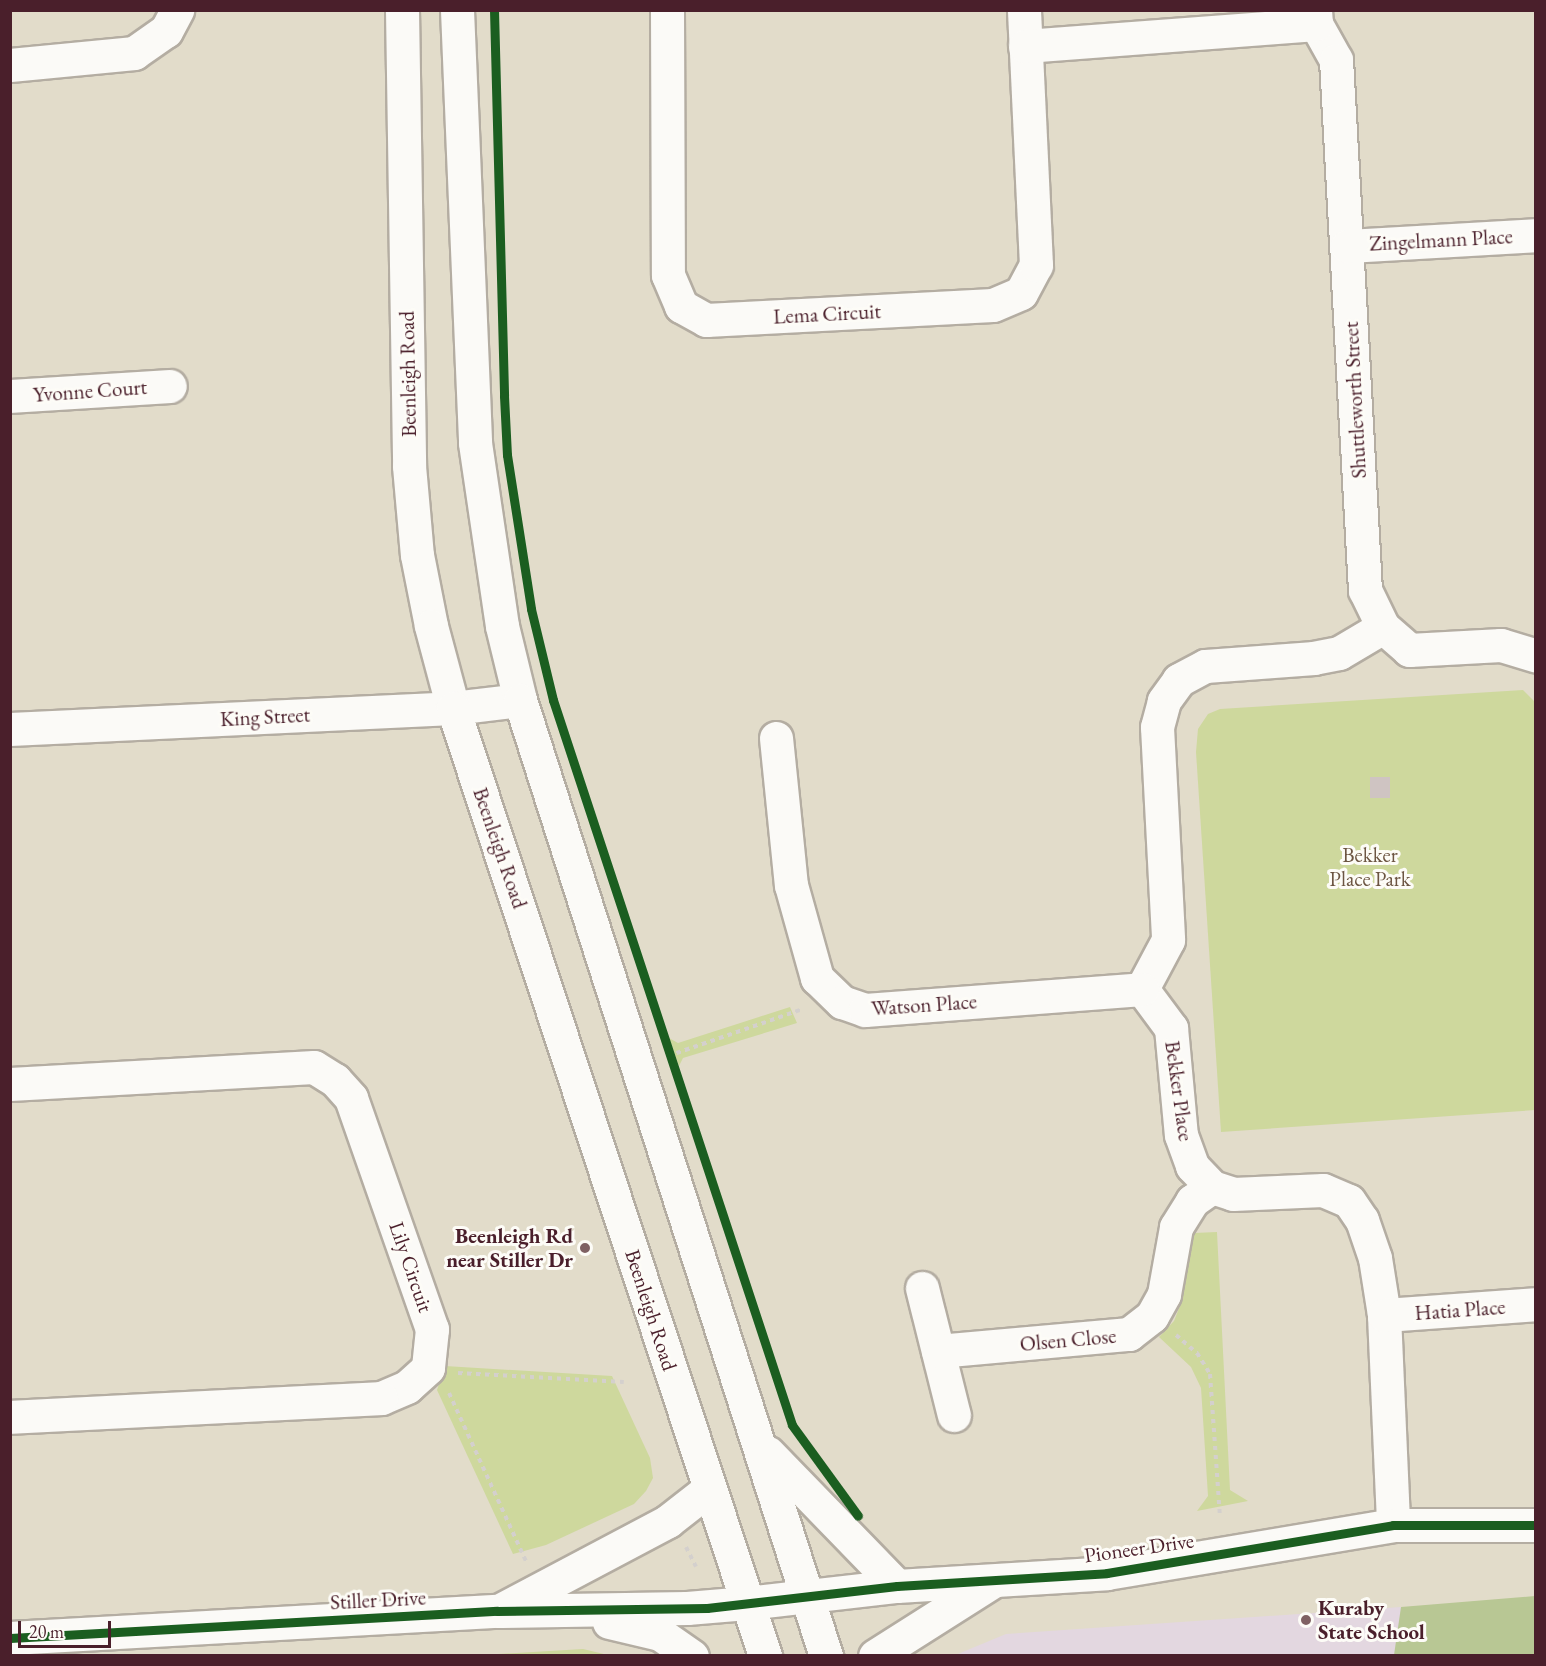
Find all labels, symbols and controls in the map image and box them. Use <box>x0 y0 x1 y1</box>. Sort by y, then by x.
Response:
street label: Zingelmann Place <box>1369 224 1513 256</box>
street label: Lema Circuit <box>773 299 881 329</box>
street label: Beenleigh Road <box>394 311 422 437</box>
street label: Shuttleworth Street <box>1338 321 1372 479</box>
street label: Yvonne Court <box>32 374 148 408</box>
street label: King Street <box>219 702 311 732</box>
street label: Beenleigh Road <box>468 784 532 912</box>
park label: Bekker Place Park <box>1329 842 1411 892</box>
street label: Watson Place <box>870 989 978 1021</box>
street label: Bekker Place <box>1159 1039 1199 1143</box>
street label: Lily Circuit <box>384 1218 438 1316</box>
place label: Beenleigh Rd near Stiller Dr <box>446 1223 573 1273</box>
marker: Beenleigh Rd near Stiller Dr <box>578 1241 592 1255</box>
street label: Beenleigh Road <box>620 1246 682 1374</box>
street label: Hatia Place <box>1414 1294 1506 1326</box>
street label: Olsen Close <box>1019 1323 1117 1357</box>
street label: Pioneer Drive <box>1083 1528 1195 1568</box>
street label: Stiller Drive <box>329 1585 427 1615</box>
place label: Kuraby State School <box>1318 1595 1425 1645</box>
scale bar <box>21 1609 114 1647</box>
marker: Kuraby State School <box>1299 1613 1313 1627</box>
text: 20 m <box>29 1620 64 1643</box>

